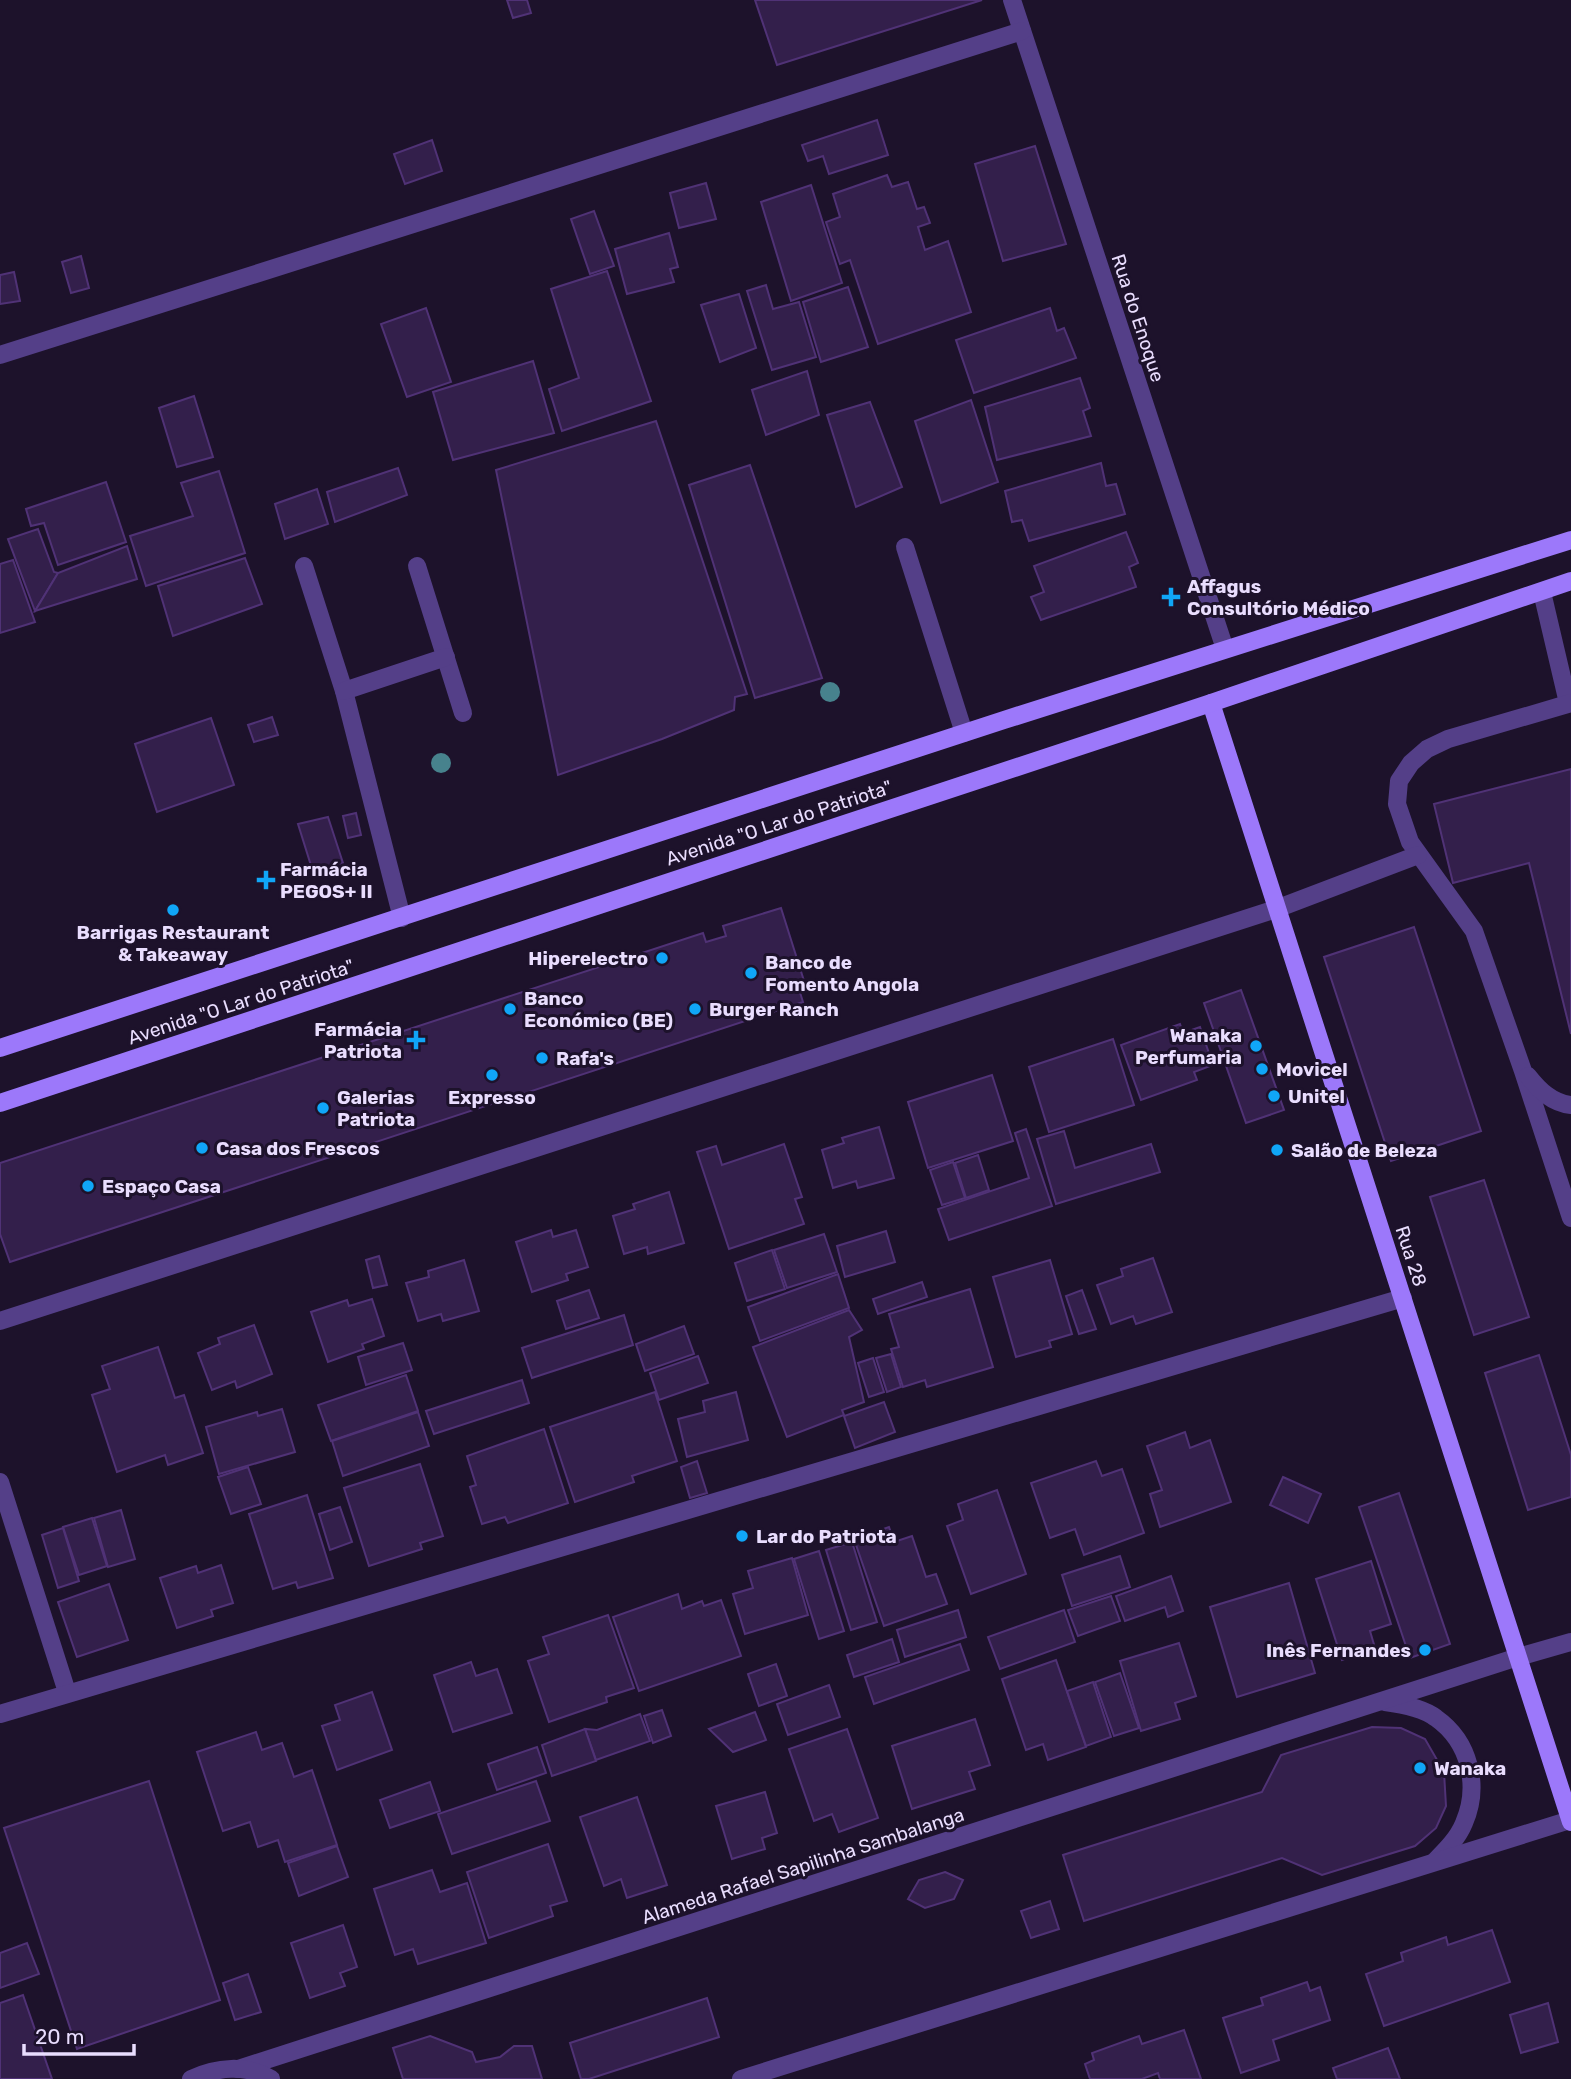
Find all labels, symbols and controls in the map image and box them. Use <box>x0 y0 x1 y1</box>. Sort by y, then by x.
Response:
street label: Rua do Enoque <box>1106 251 1170 385</box>
place label: Affagus Consultório Médico <box>1187 575 1370 620</box>
marker: Affagus Consultório Médico <box>1161 587 1181 607</box>
street label: Avenida "O Lar do Patriota" <box>663 775 895 871</box>
place label: Farmácia PEGOS+ II <box>280 858 373 903</box>
marker: Farmácia PEGOS+ II <box>258 872 274 888</box>
marker: Barrigas Restaurant & Takeaway <box>165 902 181 918</box>
place label: Barrigas Restaurant & Takeaway <box>77 921 269 966</box>
place label: Hiperelectro <box>528 947 648 970</box>
marker: Hiperelectro <box>654 950 670 966</box>
place label: Banco de Fomento Angola <box>765 951 919 996</box>
street label: Avenida "O Lar do Patriota" <box>125 954 357 1050</box>
marker: Banco de Fomento Angola <box>743 965 759 981</box>
place label: Banco Económico (BE) <box>524 987 673 1032</box>
place label: Burger Ranch <box>709 998 839 1021</box>
marker: Banco Económico (BE) <box>502 1001 518 1017</box>
marker: Burger Ranch <box>687 1001 703 1017</box>
place label: Farmácia Patriota <box>314 1018 402 1063</box>
place label: Wanaka Perfumaria <box>1135 1024 1242 1069</box>
marker: Farmácia Patriota <box>408 1032 424 1048</box>
marker: Wanaka Perfumaria <box>1248 1038 1264 1054</box>
place label: Rafa's <box>556 1047 614 1070</box>
marker: Rafa's <box>534 1050 550 1066</box>
place label: Movicel <box>1276 1058 1348 1081</box>
marker: Movicel <box>1254 1061 1270 1077</box>
marker: Expresso <box>484 1067 500 1083</box>
place label: Unitel <box>1288 1085 1345 1108</box>
place label: Galerias Patriota <box>337 1086 415 1131</box>
place label: Expresso <box>448 1086 536 1109</box>
marker: Unitel <box>1266 1088 1282 1104</box>
marker: Galerias Patriota <box>315 1100 331 1116</box>
place label: Casa dos Frescos <box>216 1137 380 1160</box>
place label: Salão de Beleza <box>1291 1139 1437 1162</box>
marker: Casa dos Frescos <box>194 1140 210 1156</box>
marker: Salão de Beleza <box>1269 1142 1285 1158</box>
place label: Espaço Casa <box>102 1175 221 1198</box>
marker: Espaço Casa <box>80 1178 96 1194</box>
street label: Rua 28 <box>1390 1223 1432 1289</box>
place label: Lar do Patriota <box>756 1525 897 1548</box>
marker: Lar do Patriota <box>734 1528 750 1544</box>
place label: Inês Fernandes <box>1266 1639 1411 1662</box>
marker: Inês Fernandes <box>1417 1642 1433 1658</box>
place label: Wanaka <box>1434 1757 1506 1780</box>
marker: Wanaka <box>1412 1760 1428 1776</box>
street label: Alameda Rafael Sapilinha Sambalanga <box>639 1803 967 1929</box>
scale bar <box>24 2012 135 2056</box>
text: 20 m <box>35 2024 84 2049</box>

